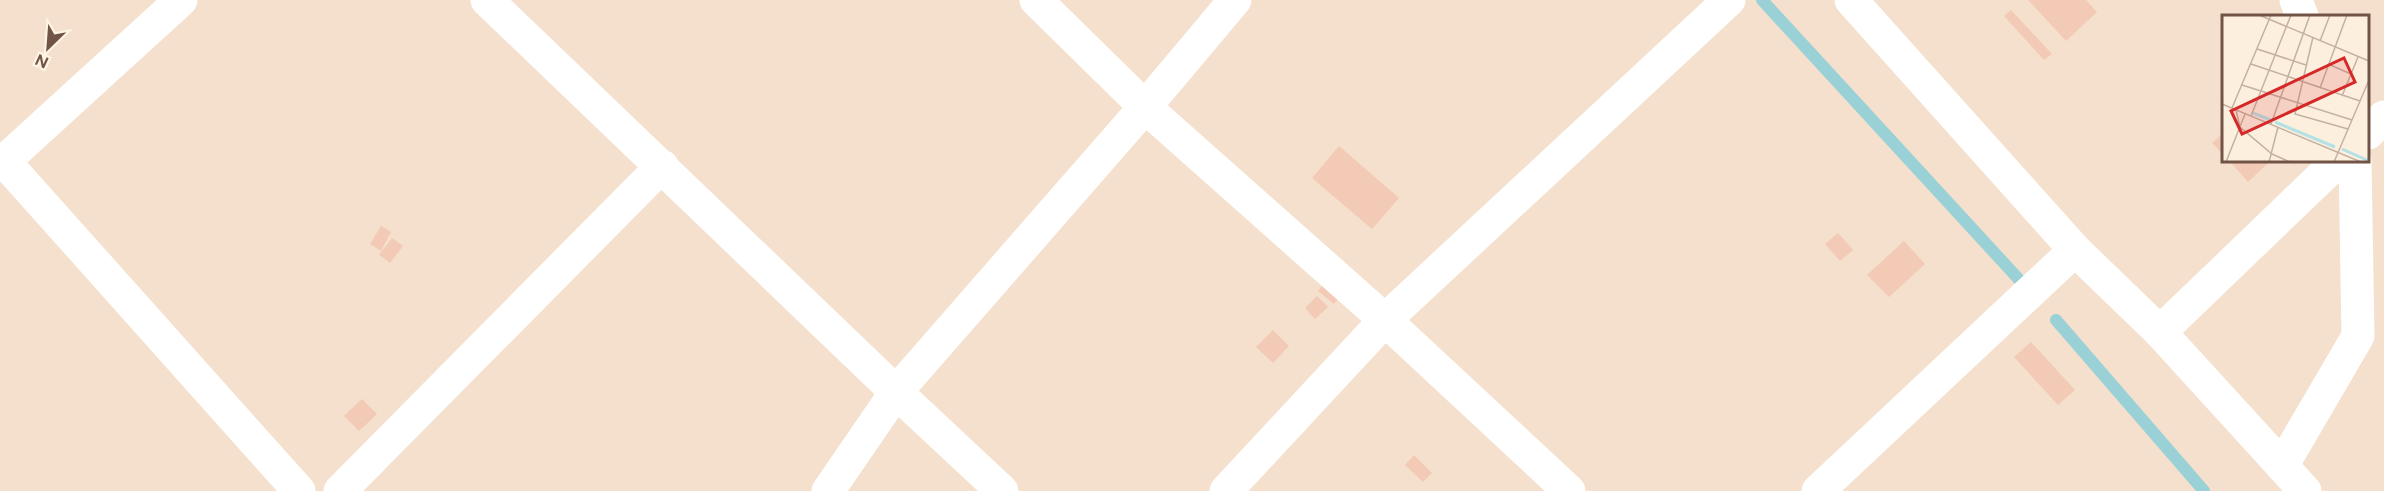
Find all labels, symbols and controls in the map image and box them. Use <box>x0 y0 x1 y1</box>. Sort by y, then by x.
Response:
inset map <box>2222 15 2369 162</box>
north arrow <box>18 18 78 78</box>
text: N <box>32 50 51 72</box>

